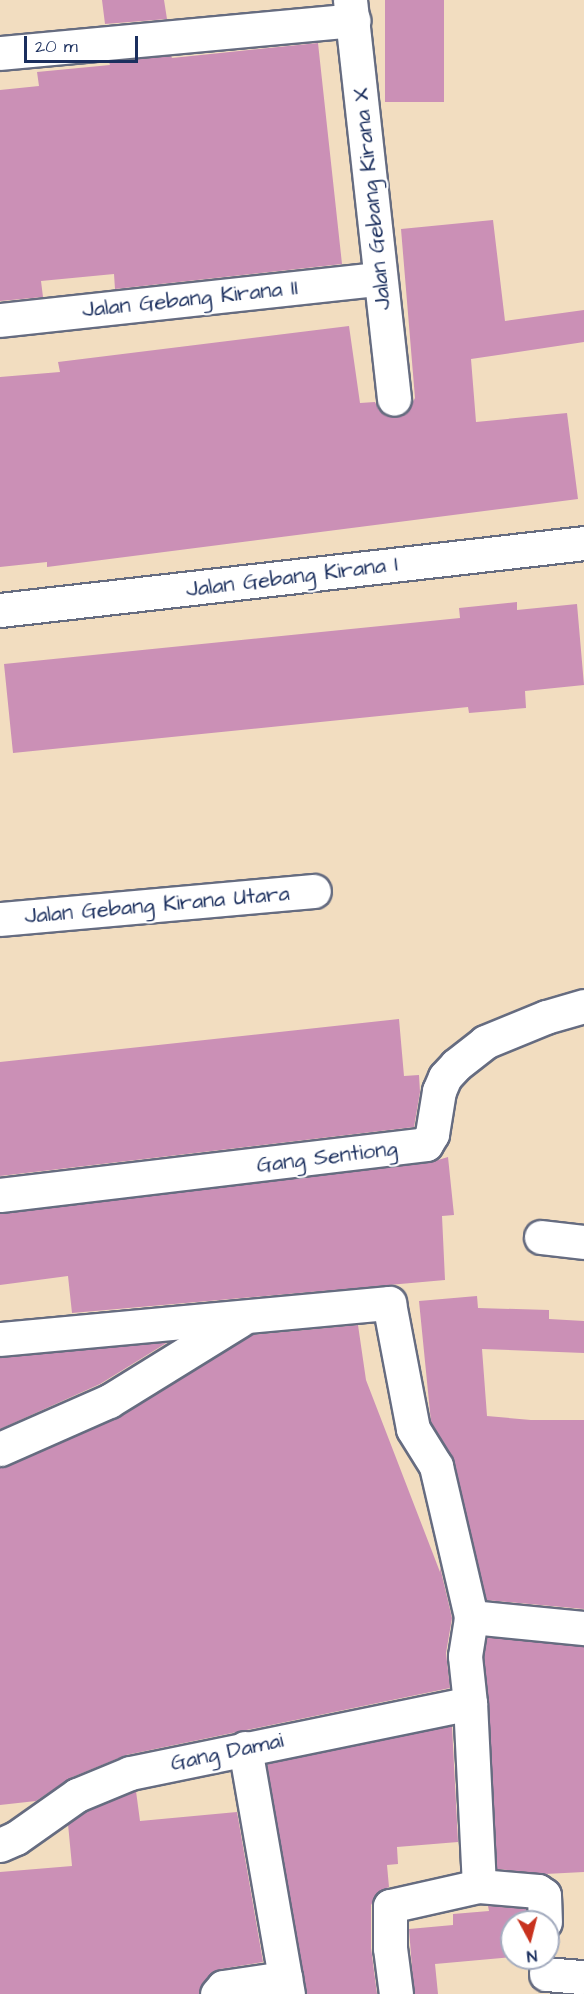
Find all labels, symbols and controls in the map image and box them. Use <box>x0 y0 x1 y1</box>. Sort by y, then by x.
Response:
scale bar <box>27 24 141 62</box>
text: 20 m <box>35 34 78 59</box>
street label: Jalan Gebang Kirana X <box>347 87 397 311</box>
street label: Jalan Gebang Kirana II <box>81 275 299 323</box>
street label: Jalan Gebang Kirana I <box>184 551 400 603</box>
street label: Jalan Gebang Kirana Utara <box>23 880 291 930</box>
street label: Gang Sentiong <box>255 1135 399 1179</box>
street label: Gang Damai <box>168 1727 286 1777</box>
north arrow <box>500 1910 560 1970</box>
text: N <box>526 1944 538 1967</box>

